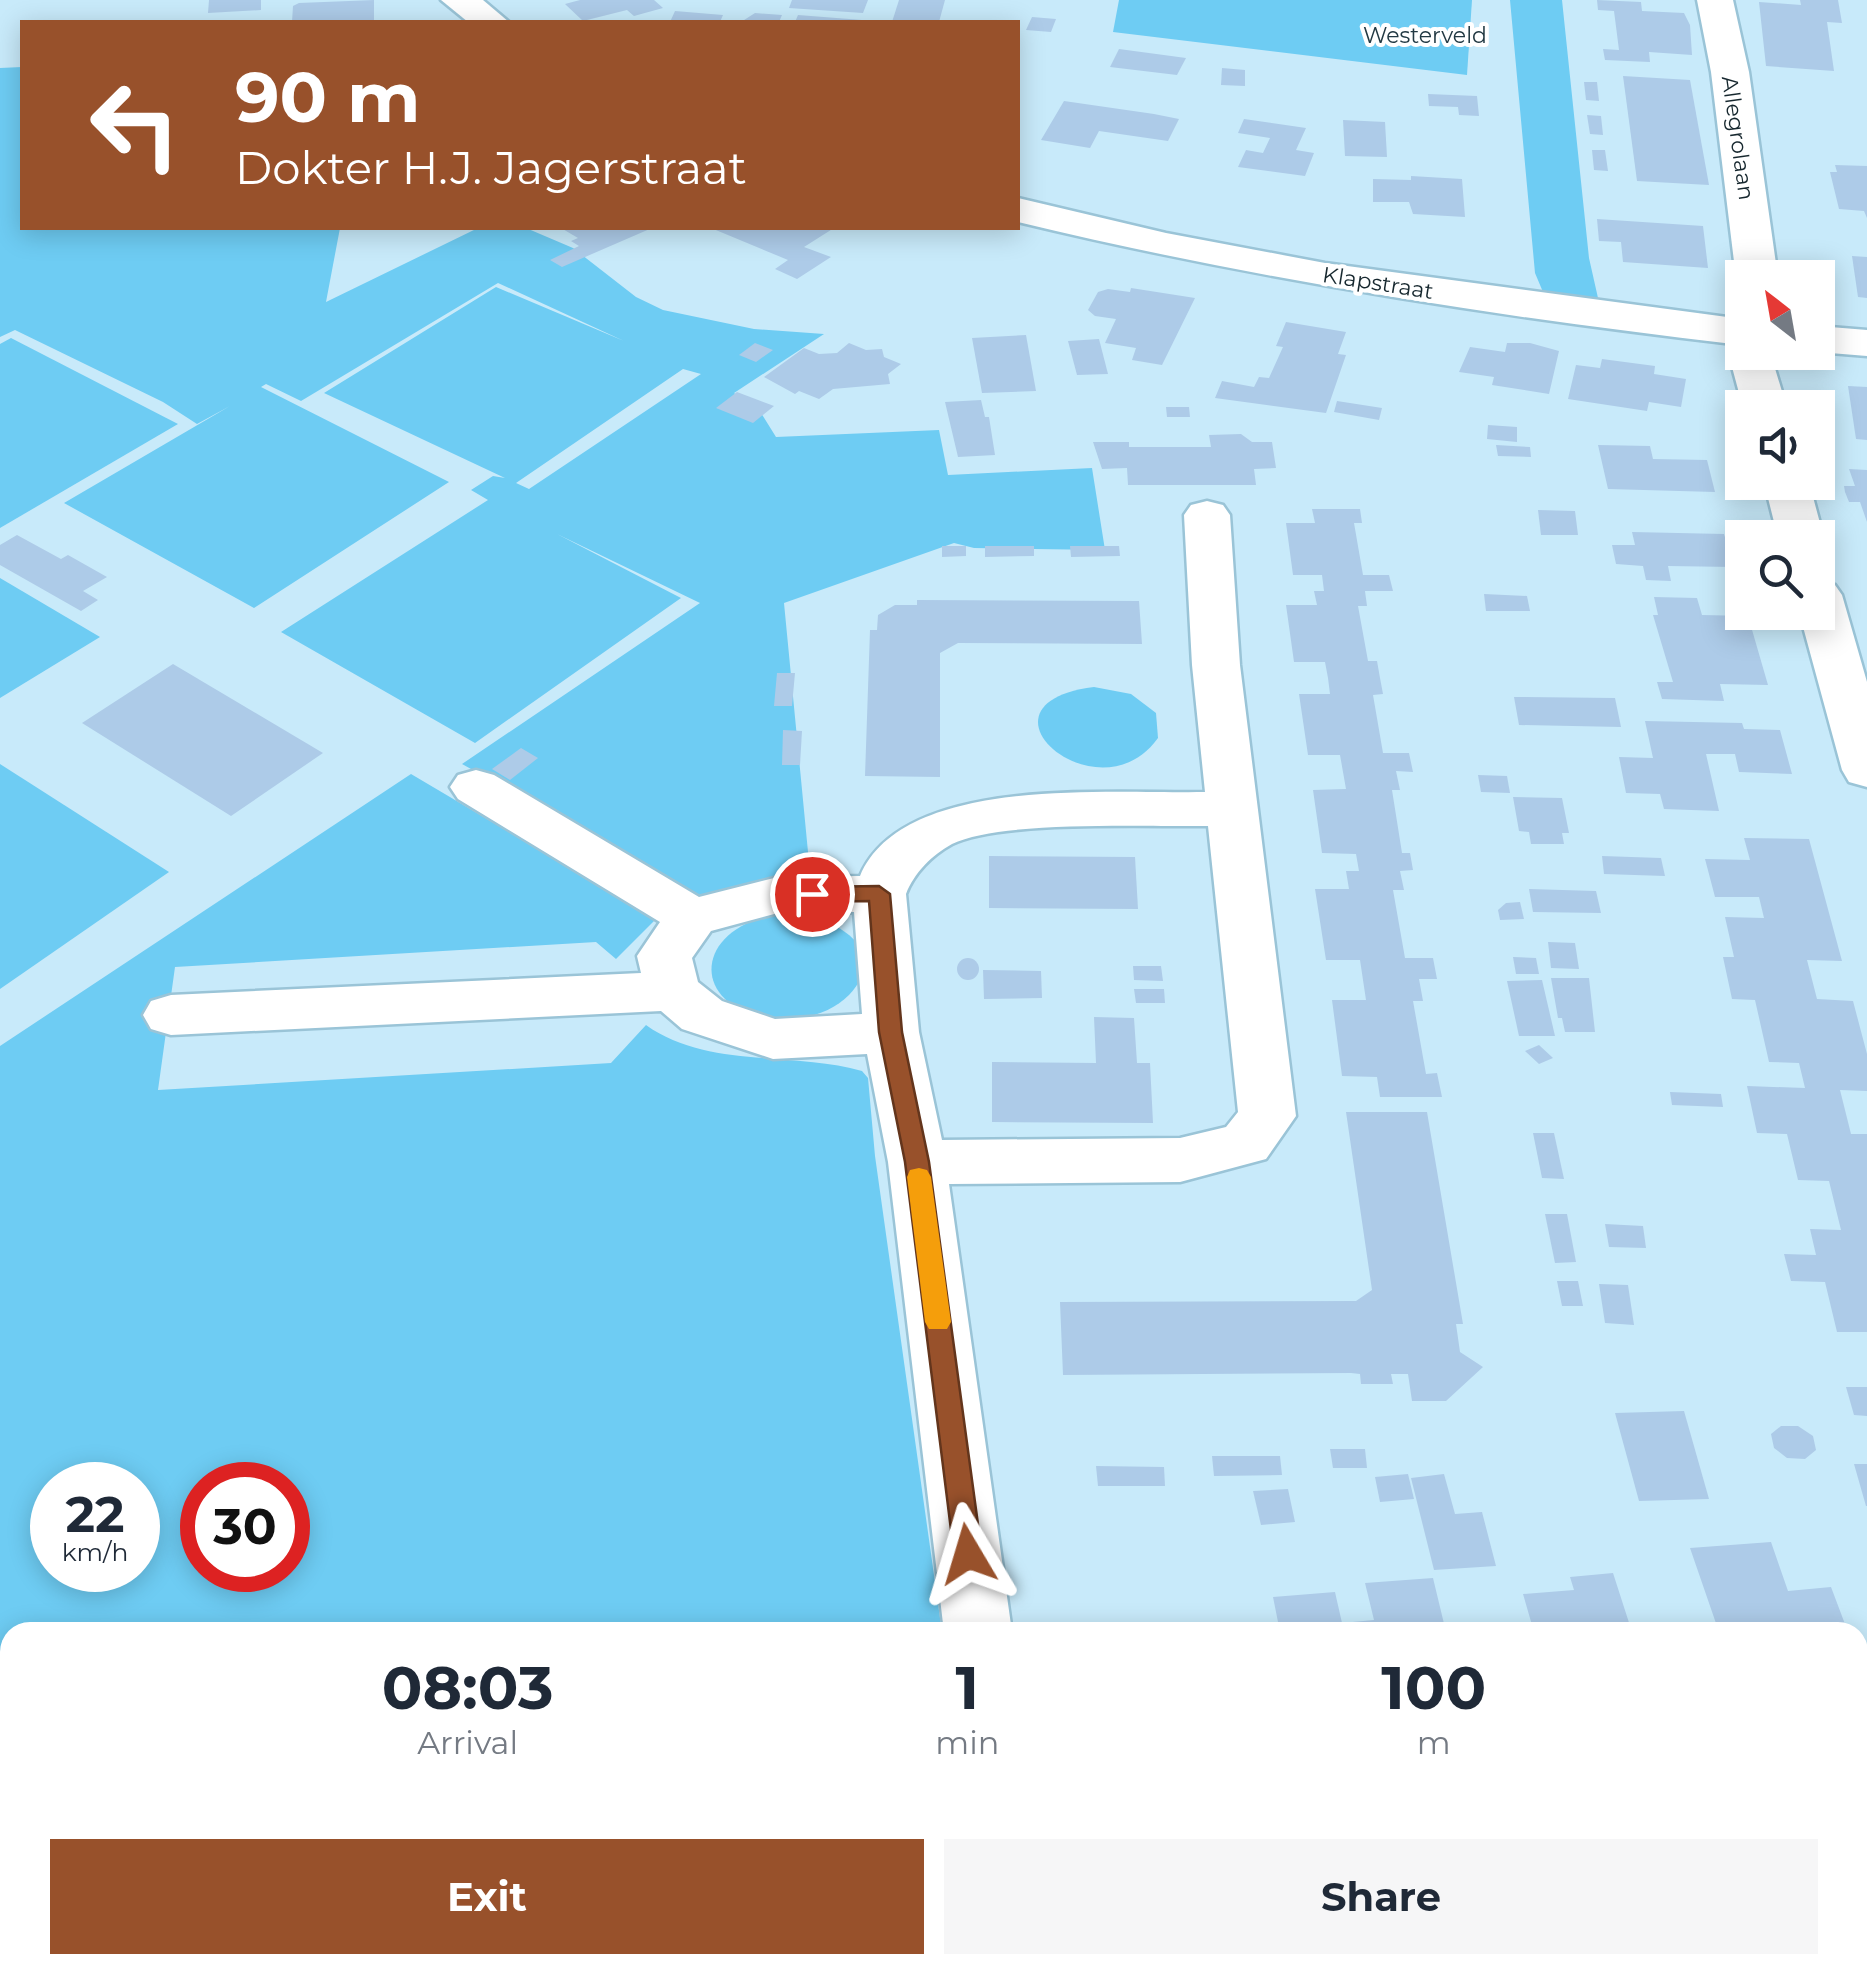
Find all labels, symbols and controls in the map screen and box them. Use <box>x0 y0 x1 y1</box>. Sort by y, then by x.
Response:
park label: Westerveld <box>1363 22 1487 49</box>
text: 90 m <box>235 54 420 140</box>
icon: left <box>70 60 200 190</box>
street label: Allegrolaan <box>1716 74 1760 202</box>
text: Dokter H.J. Jagerstraat <box>235 140 747 195</box>
north arrow <box>1725 260 1835 370</box>
map controls <box>1725 260 1835 630</box>
street label: Klapstraat <box>1321 261 1435 305</box>
button: sound <box>1725 390 1835 500</box>
button: search <box>1725 520 1835 630</box>
pin <box>770 852 855 937</box>
icon: arrive <box>785 867 840 922</box>
speed limit sign: 30 <box>180 1462 310 1592</box>
text: 22 <box>66 1484 125 1545</box>
position arrow <box>916 1502 1020 1606</box>
text: km/h <box>62 1537 128 1567</box>
text: 08:03 <box>382 1651 554 1724</box>
text: 1 <box>956 1651 979 1724</box>
text: 100 <box>1381 1651 1486 1724</box>
text: Arrival <box>417 1723 518 1762</box>
text: min <box>935 1723 999 1762</box>
text: m <box>1417 1723 1451 1762</box>
button: Exit <box>50 1839 924 1954</box>
button: Share <box>944 1839 1818 1954</box>

